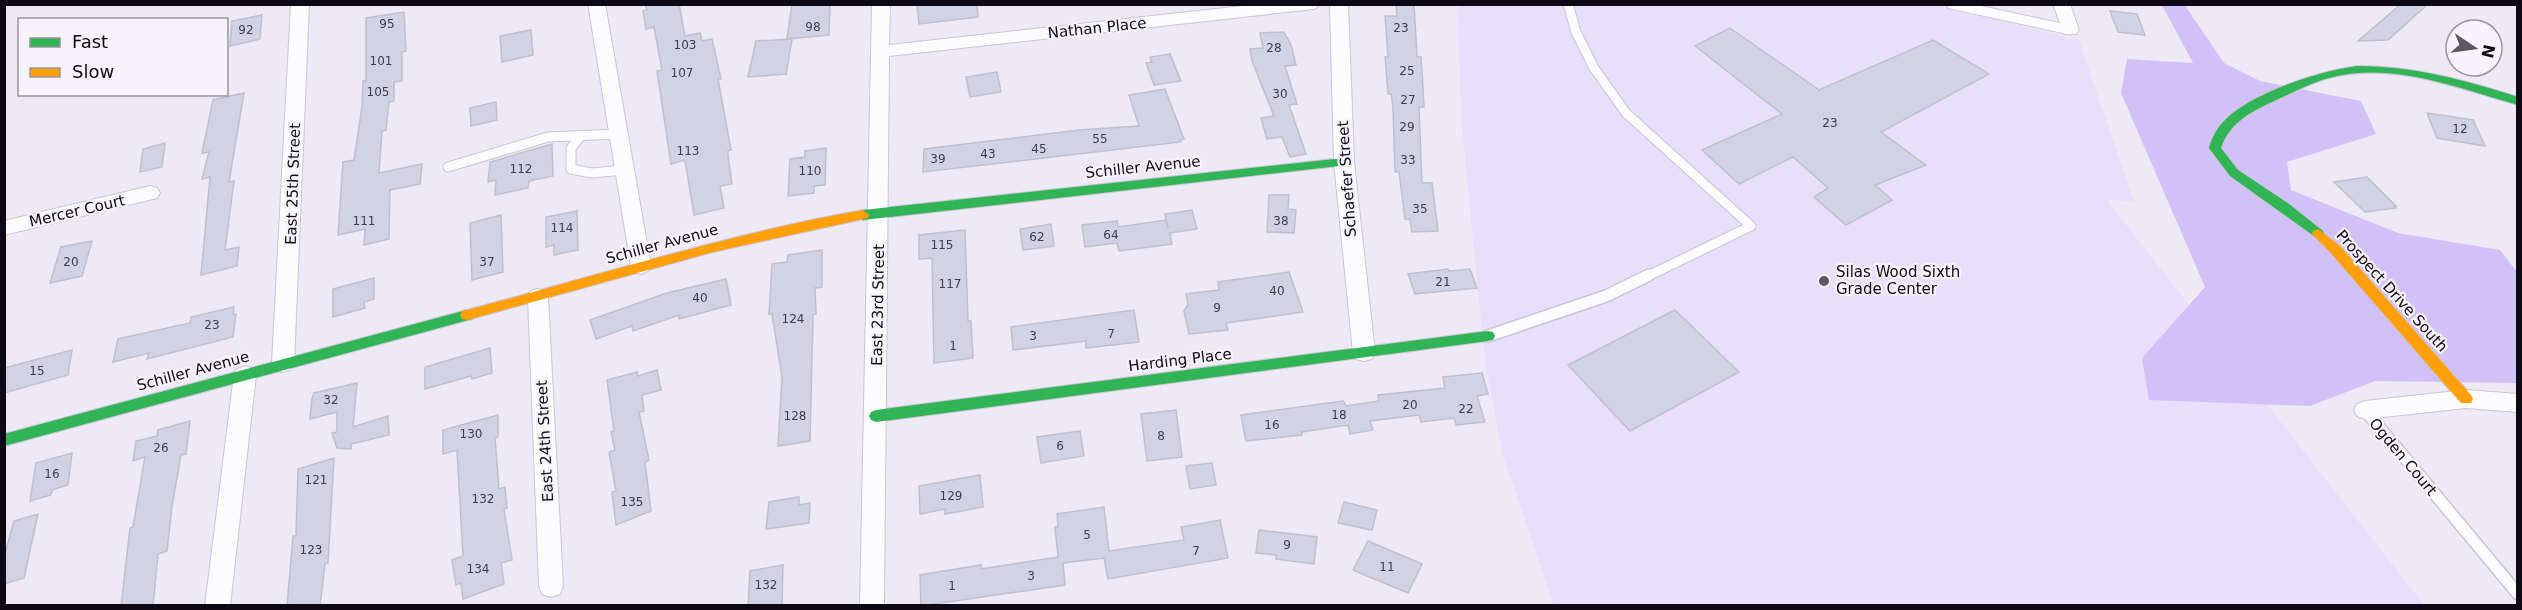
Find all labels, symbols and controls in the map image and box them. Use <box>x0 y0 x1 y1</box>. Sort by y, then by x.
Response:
street label: Nathan Place <box>1047 14 1147 42</box>
house number: 95 <box>379 17 395 31</box>
legend <box>18 18 228 96</box>
north arrow <box>2444 18 2504 78</box>
house number: 98 <box>805 20 821 34</box>
house number: 23 <box>1393 21 1409 35</box>
house number: 92 <box>238 23 254 37</box>
text: Fast <box>72 31 108 52</box>
house number: 103 <box>674 38 696 52</box>
house number: 28 <box>1266 41 1282 55</box>
text: N <box>2477 43 2499 60</box>
house number: 101 <box>370 54 392 68</box>
text: Slow <box>72 61 114 82</box>
house number: 25 <box>1399 64 1415 78</box>
house number: 107 <box>671 66 693 80</box>
house number: 105 <box>367 85 389 99</box>
house number: 30 <box>1272 87 1288 101</box>
house number: 27 <box>1400 93 1416 107</box>
house number: 23 <box>1822 116 1838 130</box>
street label: Schaefer Street <box>1334 120 1360 238</box>
house number: 29 <box>1399 120 1415 134</box>
house number: 12 <box>2452 122 2468 136</box>
street label: East 25th Street <box>282 123 304 245</box>
house number: 55 <box>1092 132 1108 146</box>
house number: 45 <box>1031 142 1047 156</box>
house number: 113 <box>677 144 699 158</box>
house number: 43 <box>980 147 996 161</box>
house number: 39 <box>930 152 946 166</box>
street label: Schiller Avenue <box>1085 152 1201 182</box>
house number: 33 <box>1400 153 1416 167</box>
house number: 112 <box>510 162 532 176</box>
house number: 110 <box>799 164 821 178</box>
street label: Mercer Court <box>27 191 127 231</box>
house number: 35 <box>1412 202 1428 216</box>
house number: 111 <box>353 214 375 228</box>
house number: 38 <box>1273 214 1289 228</box>
street label: Schiller Avenue <box>604 220 720 268</box>
house number: 114 <box>551 221 573 235</box>
street label: Prospect Drive South <box>2333 226 2451 356</box>
house number: 64 <box>1103 228 1119 242</box>
house number: 62 <box>1029 230 1045 244</box>
house number: 115 <box>931 238 953 252</box>
street label: East 23rd Street <box>868 244 888 366</box>
house number: 20 <box>63 255 79 269</box>
house number: 37 <box>479 255 495 269</box>
place label: Silas Wood Sixth Grade Center <box>1836 263 1960 298</box>
marker: Silas Wood Sixth Grade Center <box>1817 274 1831 288</box>
house number: 21 <box>1435 275 1451 289</box>
house number: 117 <box>939 277 961 291</box>
house number: 40 <box>1269 284 1285 298</box>
house number: 40 <box>692 291 708 305</box>
house number: 9 <box>1213 301 1221 315</box>
house number: 124 <box>782 312 804 326</box>
house number: 23 <box>204 318 220 332</box>
house number: 7 <box>1107 327 1115 341</box>
house number: 3 <box>1029 329 1037 343</box>
house number: 1 <box>949 339 957 353</box>
street label: Harding Place <box>1127 345 1233 375</box>
street label: Schiller Avenue <box>135 347 251 395</box>
house number: 15 <box>29 364 45 378</box>
street label: East 24th Street <box>533 380 557 502</box>
house number: 32 <box>323 393 339 407</box>
house number: 20 <box>1402 398 1418 412</box>
house number: 22 <box>1458 402 1474 416</box>
house number: 18 <box>1331 408 1347 422</box>
house number: 128 <box>784 409 806 423</box>
street label: Ogden Court <box>2365 415 2441 499</box>
house number: 16 <box>1264 418 1280 432</box>
house number: 130 <box>460 427 482 441</box>
house number: 8 <box>1157 429 1165 443</box>
house number: 6 <box>1056 439 1064 453</box>
house number: 26 <box>153 441 169 455</box>
house number: 16 <box>44 467 60 481</box>
house number: 121 <box>305 473 327 487</box>
house number: 129 <box>940 489 962 503</box>
house number: 132 <box>472 492 494 506</box>
house number: 135 <box>621 495 643 509</box>
house number: 5 <box>1083 528 1091 542</box>
house number: 9 <box>1283 538 1291 552</box>
house number: 123 <box>300 543 322 557</box>
house number: 7 <box>1192 544 1200 558</box>
house number: 11 <box>1379 560 1395 574</box>
house number: 134 <box>467 562 489 576</box>
house number: 3 <box>1027 569 1035 583</box>
house number: 132 <box>755 578 777 592</box>
house number: 1 <box>948 579 956 593</box>

